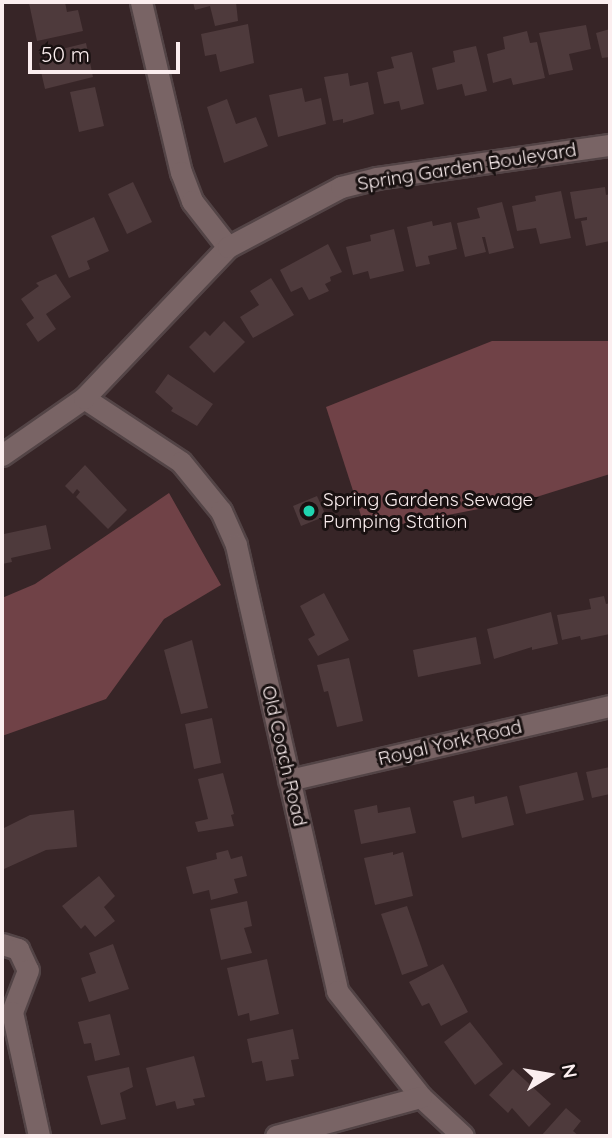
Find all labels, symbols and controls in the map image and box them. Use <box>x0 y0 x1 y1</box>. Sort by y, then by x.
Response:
scale bar <box>32 28 184 72</box>
text: 50 m <box>41 41 90 67</box>
street label: Spring Garden Boulevard <box>356 138 578 196</box>
place label: Spring Gardens Sewage Pumping Station <box>323 489 533 533</box>
marker: Spring Gardens Sewage Pumping Station <box>301 503 317 519</box>
street label: Old Coach Road <box>257 683 311 829</box>
street label: Royal York Road <box>376 715 524 771</box>
north arrow <box>514 1040 584 1110</box>
text: N <box>557 1062 583 1080</box>

